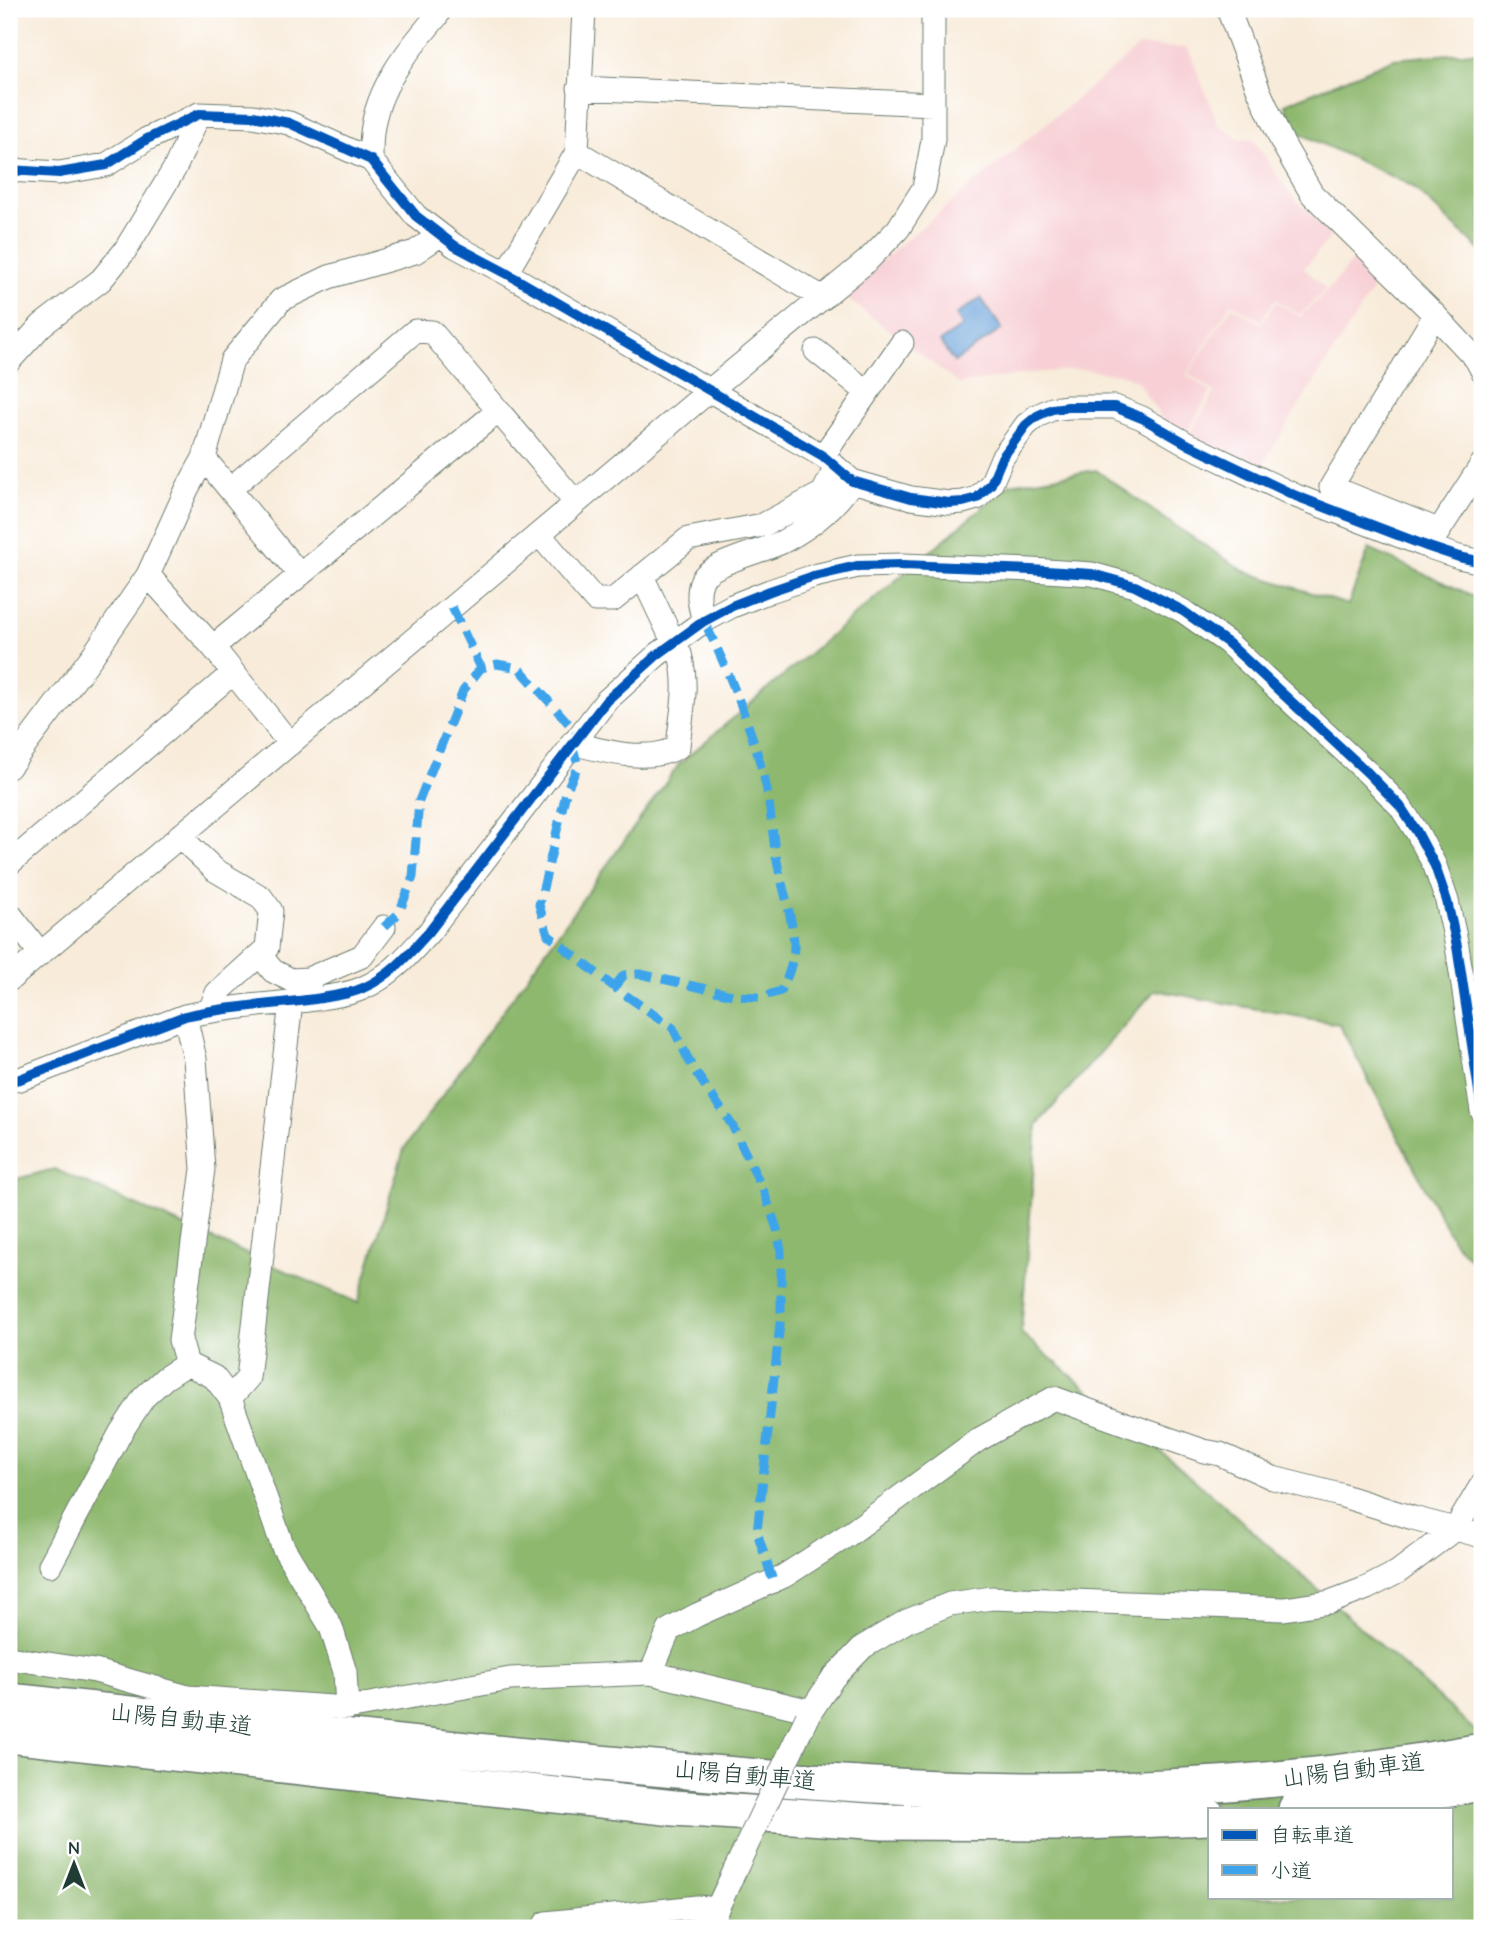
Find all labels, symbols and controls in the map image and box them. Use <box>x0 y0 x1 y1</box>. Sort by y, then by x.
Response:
street label: 山陽自動車道 <box>108 1698 254 1740</box>
street label: 山陽自動車道 <box>1280 1747 1426 1793</box>
street label: 山陽自動車道 <box>672 1755 818 1795</box>
legend <box>1208 1808 1452 1898</box>
text: 自転車道 <box>1270 1823 1354 1847</box>
north arrow <box>38 1828 108 1898</box>
text: N <box>68 1837 80 1859</box>
text: 小道 <box>1270 1859 1312 1883</box>

